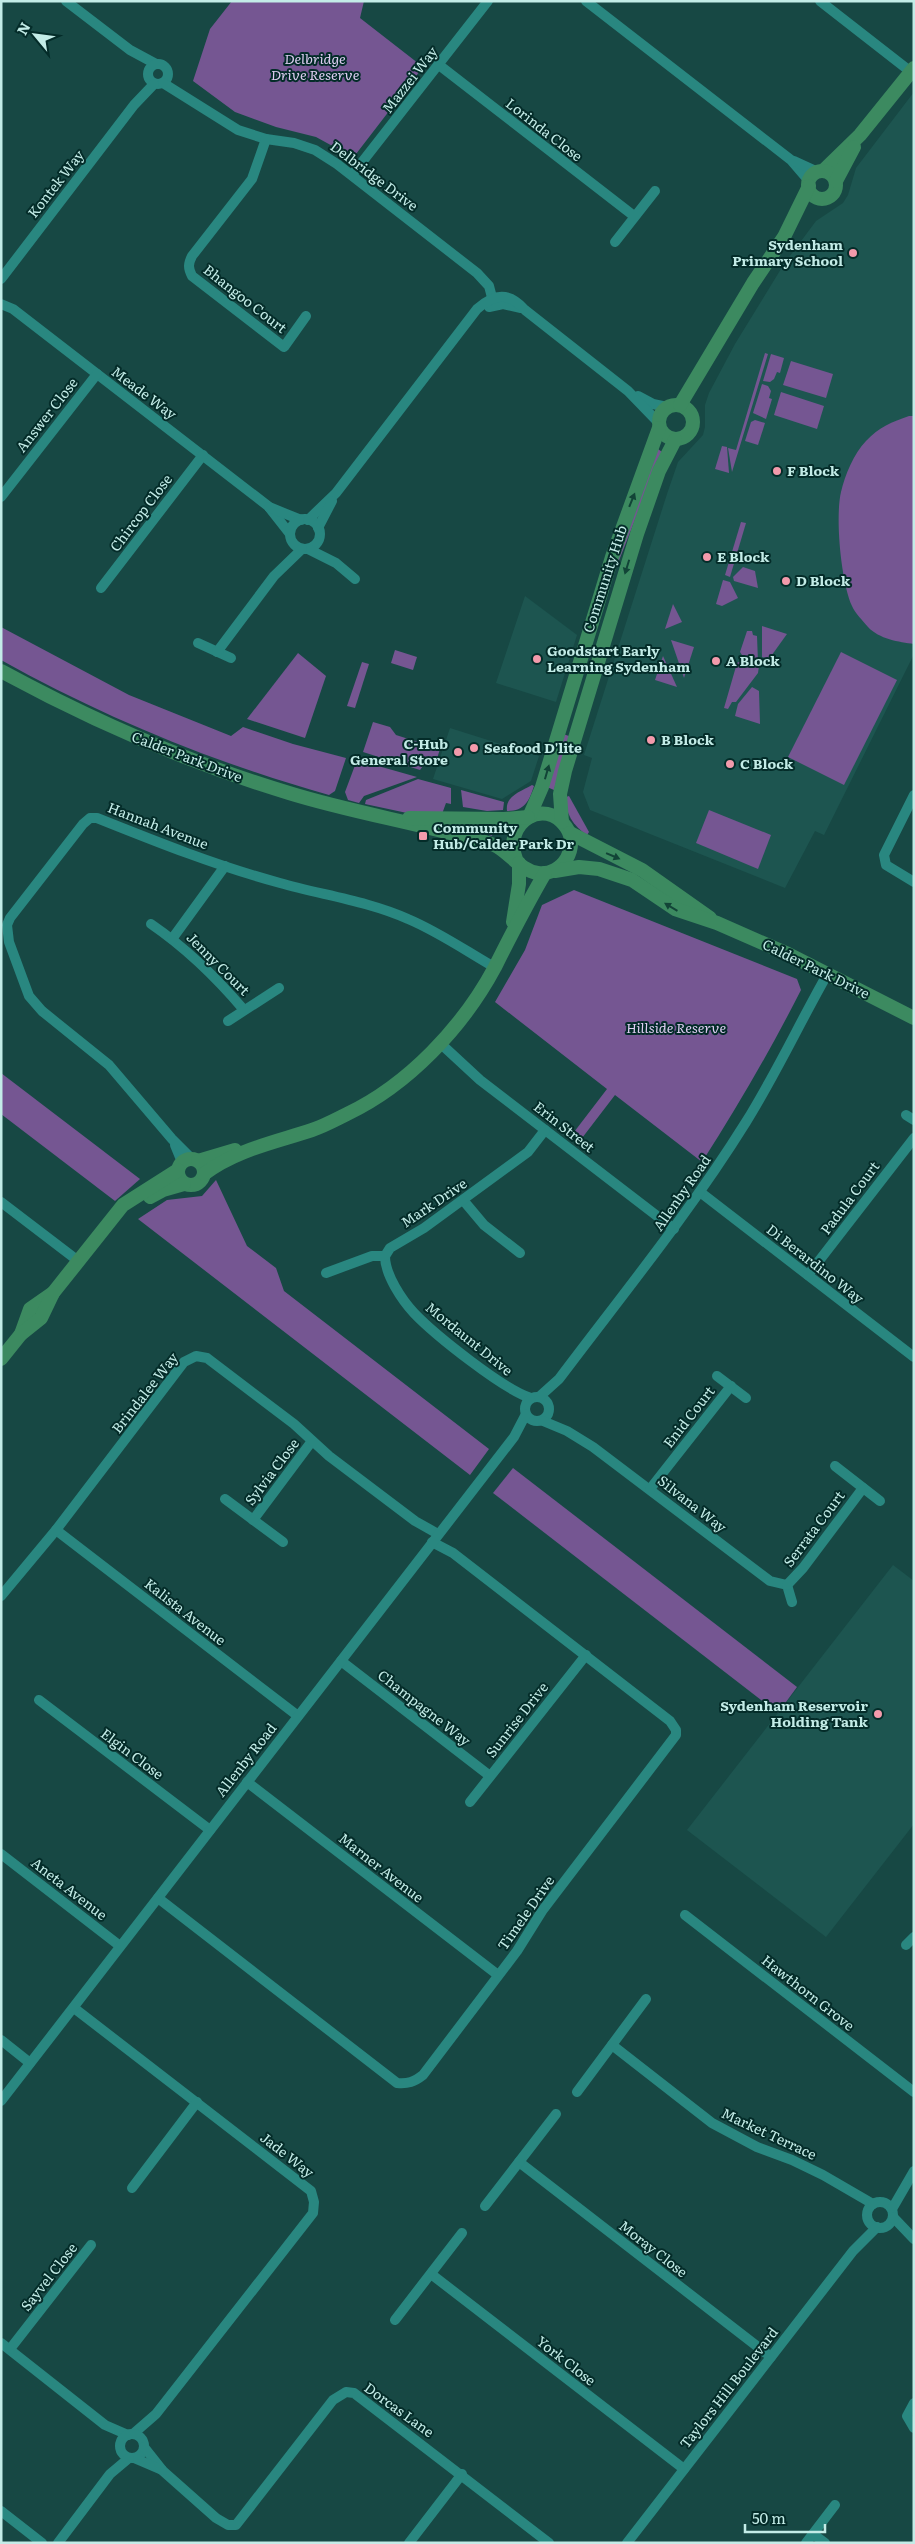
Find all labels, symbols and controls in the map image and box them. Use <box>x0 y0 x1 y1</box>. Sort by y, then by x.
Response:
north arrow <box>10 10 60 60</box>
text: N <box>11 18 34 38</box>
street label: Mazzei Way <box>377 41 442 117</box>
park label: Delbridge Drive Reserve <box>271 48 360 84</box>
street label: Lorinda Close <box>502 93 587 165</box>
street label: Delbridge Drive <box>327 136 423 215</box>
street label: Kontek Way <box>22 145 89 221</box>
place label: Sydenham Primary School <box>732 234 843 270</box>
marker: Sydenham Primary School <box>847 247 859 259</box>
street label: Bhangoo Court <box>200 259 292 337</box>
street label: Meade Way <box>108 361 182 424</box>
street label: Answer Close <box>11 373 82 456</box>
place label: F Block <box>787 460 840 480</box>
marker: F Block <box>771 465 783 477</box>
street label: Chircop Close <box>104 470 176 555</box>
one-way arrow <box>629 493 637 507</box>
street label: Community Hub <box>577 522 631 635</box>
place label: E Block <box>717 546 770 566</box>
marker: E Block <box>701 551 713 563</box>
one-way arrow <box>622 559 630 574</box>
place label: D Block <box>796 570 851 590</box>
marker: D Block <box>780 575 792 587</box>
place label: Goodstart Early Learning Sydenham <box>547 640 690 676</box>
place label: A Block <box>726 650 780 670</box>
marker: Goodstart Early Learning Sydenham <box>531 653 543 665</box>
marker: A Block <box>710 655 722 667</box>
street label: Calder Park Drive <box>129 726 246 786</box>
place label: B Block <box>661 729 714 749</box>
place label: C-Hub General Store <box>350 733 448 769</box>
marker: B Block <box>645 734 657 746</box>
place label: Seafood D'lite <box>484 737 582 757</box>
marker: Seafood D'lite <box>468 742 480 754</box>
marker: C-Hub General Store <box>452 746 464 758</box>
place label: C Block <box>740 753 794 773</box>
marker: C Block <box>724 758 736 770</box>
one-way arrow <box>543 764 551 779</box>
street label: Hannah Avenue <box>105 797 212 853</box>
place label: Community Hub/Calder Park Dr <box>433 817 575 853</box>
marker: Community Hub/Calder Park Dr <box>417 830 429 842</box>
one-way arrow <box>606 852 620 860</box>
one-way arrow <box>665 902 678 911</box>
street label: Jenny Court <box>183 927 255 1000</box>
street label: Calder Park Drive <box>759 933 873 1003</box>
park label: Hillside Reserve <box>626 1017 726 1037</box>
street label: Erin Street <box>530 1096 600 1157</box>
street label: Allenby Road <box>648 1150 715 1234</box>
street label: Padula Court <box>815 1156 884 1238</box>
street label: Mark Drive <box>397 1173 470 1232</box>
street label: Di Berardino Way <box>763 1219 869 1308</box>
street label: Mordaunt Drive <box>422 1297 518 1380</box>
street label: Brindalee Way <box>106 1347 183 1437</box>
street label: Enid Court <box>658 1381 719 1451</box>
street label: Sylvia Close <box>239 1434 303 1509</box>
street label: Silvana Way <box>654 1470 732 1537</box>
street label: Serrata Court <box>778 1486 849 1571</box>
street label: Kalista Avenue <box>141 1573 231 1649</box>
street label: Champagne Way <box>374 1665 476 1750</box>
street label: Sunrise Drive <box>480 1677 552 1761</box>
place label: Sydenham Reservoir Holding Tank <box>720 1695 869 1731</box>
marker: Sydenham Reservoir Holding Tank <box>872 1708 884 1720</box>
street label: Allenby Road <box>210 1718 281 1800</box>
street label: Elgin Close <box>97 1723 168 1783</box>
street label: Marner Avenue <box>335 1828 428 1907</box>
street label: Aneta Avenue <box>27 1852 112 1924</box>
street label: Timele Drive <box>492 1871 558 1954</box>
street label: Hawthorn Grove <box>758 1950 859 2035</box>
street label: Market Terrace <box>719 2102 820 2164</box>
street label: Jade Way <box>257 2127 319 2182</box>
street label: Moray Close <box>615 2215 692 2281</box>
street label: Sayvel Close <box>15 2238 81 2315</box>
street label: Taylors Hill Boulevard <box>674 2322 782 2452</box>
street label: York Close <box>533 2331 600 2390</box>
street label: Dorcas Lane <box>361 2377 438 2441</box>
scale bar <box>745 2502 825 2534</box>
text: 50 m <box>752 2506 786 2529</box>

